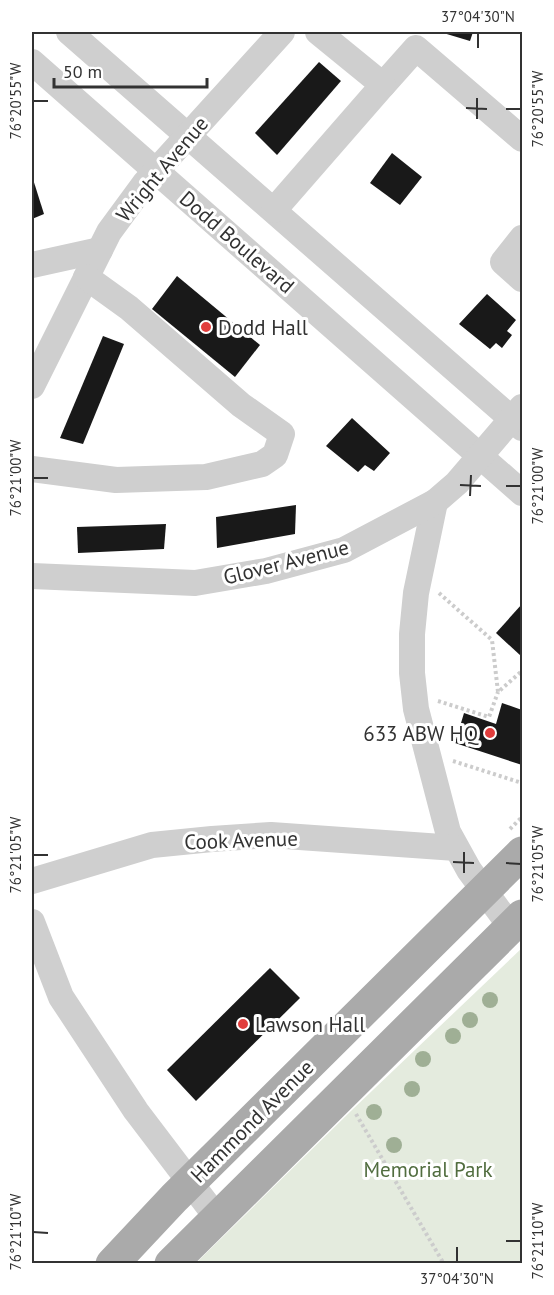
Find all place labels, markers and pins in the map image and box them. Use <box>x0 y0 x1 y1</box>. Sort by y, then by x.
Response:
place label: Dodd Hall <box>218 314 308 341</box>
marker: Dodd Hall <box>199 320 213 334</box>
place label: 633 ABW HQ <box>363 720 479 747</box>
marker: 633 ABW HQ <box>483 726 497 740</box>
place label: Lawson Hall <box>255 1011 365 1038</box>
marker: Lawson Hall <box>236 1017 250 1031</box>

